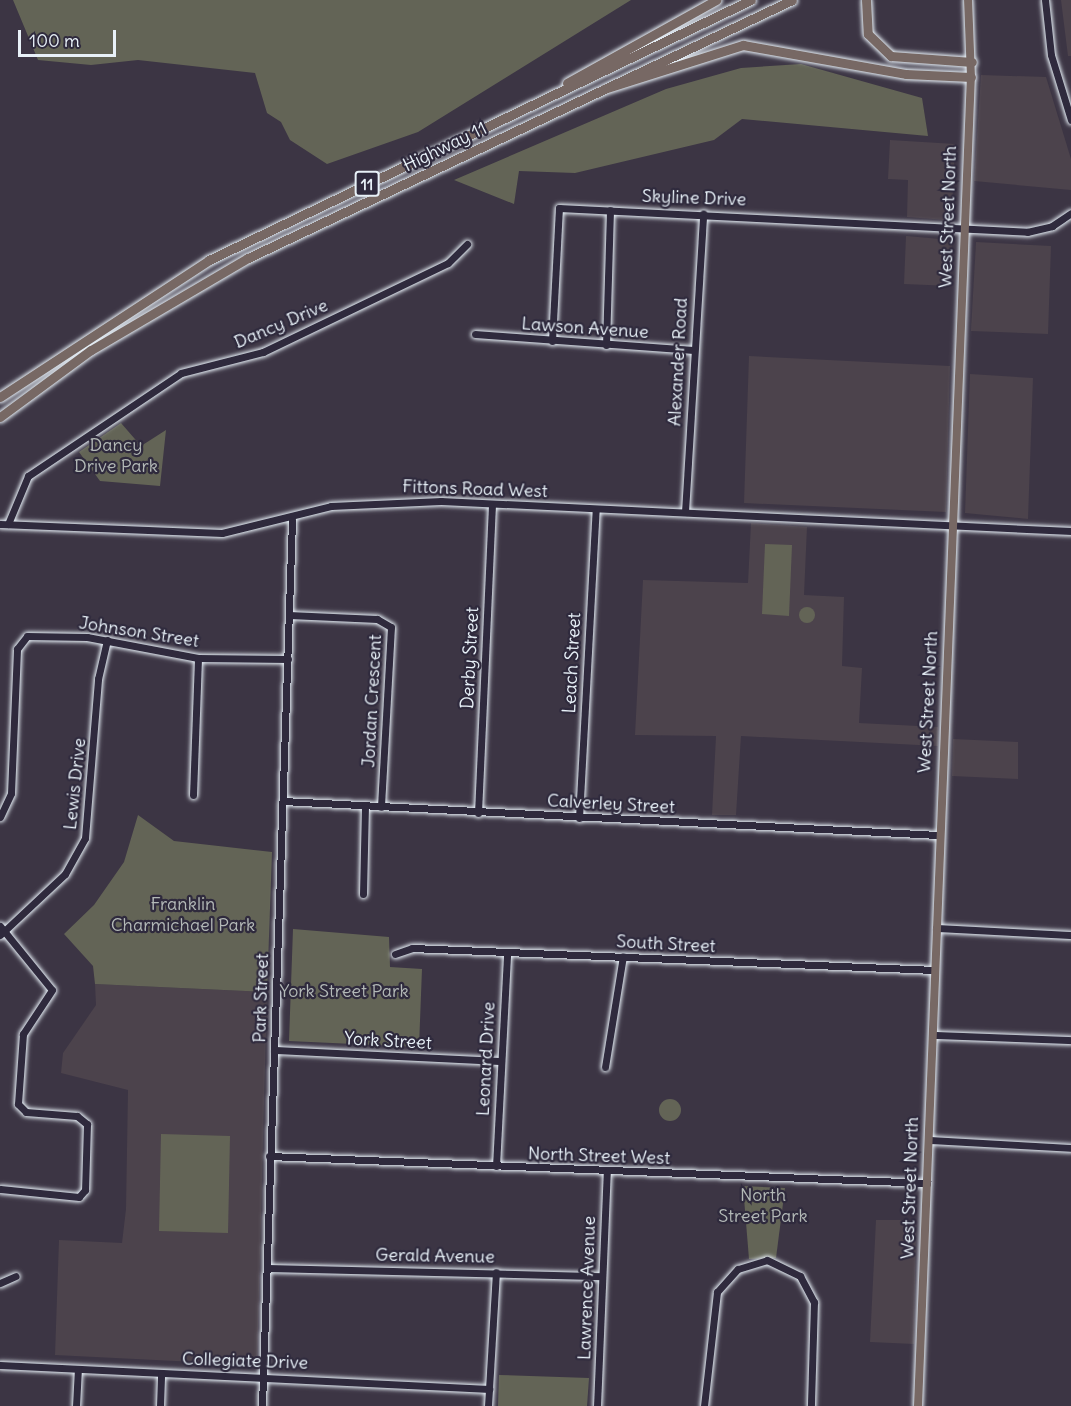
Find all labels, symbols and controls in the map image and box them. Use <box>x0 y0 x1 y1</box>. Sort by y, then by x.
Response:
scale bar <box>21 18 118 56</box>
text: 100 m <box>29 29 80 52</box>
street label: Highway 11 <box>400 117 490 177</box>
street label: West Street North <box>935 145 961 289</box>
road number: 11 <box>354 171 380 197</box>
street label: Skyline Drive <box>641 185 747 211</box>
street label: Dancy Drive <box>231 295 331 353</box>
street label: Alexander Road <box>664 297 692 427</box>
street label: Lawson Avenue <box>521 313 649 343</box>
park label: Dancy Drive Park <box>74 435 158 478</box>
street label: Fittons Road West <box>402 476 548 502</box>
street label: Derby Street <box>457 606 483 710</box>
street label: Johnson Street <box>78 612 200 652</box>
street label: Leach Street <box>559 612 585 714</box>
street label: West Street North <box>913 630 943 774</box>
street label: Jordan Crescent <box>358 634 386 768</box>
street label: Lewis Drive <box>59 737 91 831</box>
street label: Calverley Street <box>546 790 676 818</box>
park label: Franklin Charmichael Park <box>111 894 255 936</box>
street label: South Street <box>616 931 716 957</box>
street label: Park Street <box>249 953 273 1043</box>
park label: York Street Park <box>279 980 409 1002</box>
street label: Leonard Drive <box>472 1001 500 1117</box>
street label: York Street <box>344 1028 432 1054</box>
street label: West Street North <box>897 1116 923 1260</box>
street label: North Street West <box>527 1143 671 1169</box>
park label: North Street Park <box>718 1185 808 1228</box>
street label: Lawrence Avenue <box>574 1216 600 1360</box>
street label: Gerald Avenue <box>375 1244 495 1268</box>
street label: Collegiate Drive <box>181 1348 309 1374</box>

